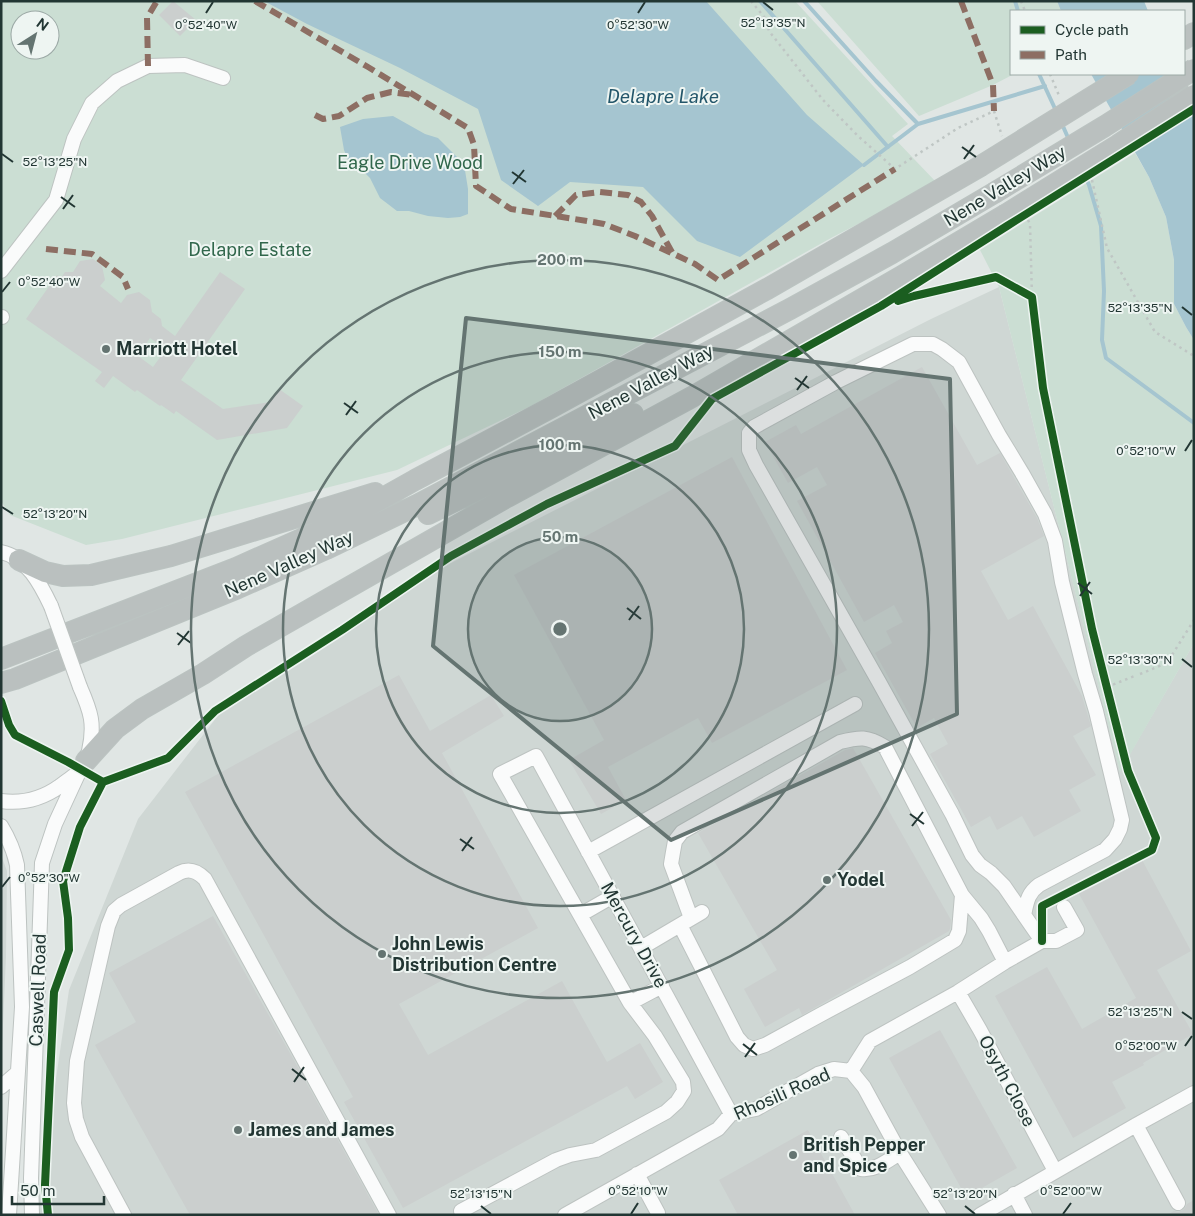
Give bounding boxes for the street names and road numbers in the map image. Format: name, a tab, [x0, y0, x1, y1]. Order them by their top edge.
street label: Nene Valley Way	[940, 141, 1070, 230]
street label: Nene Valley Way	[585, 340, 717, 423]
street label: Nene Valley Way	[221, 526, 357, 601]
street label: Mercury Drive	[597, 878, 672, 991]
street label: Caswell Road	[25, 933, 50, 1047]
street label: Osyth Close	[975, 1031, 1040, 1130]
street label: Rhosili Road	[730, 1063, 833, 1124]

